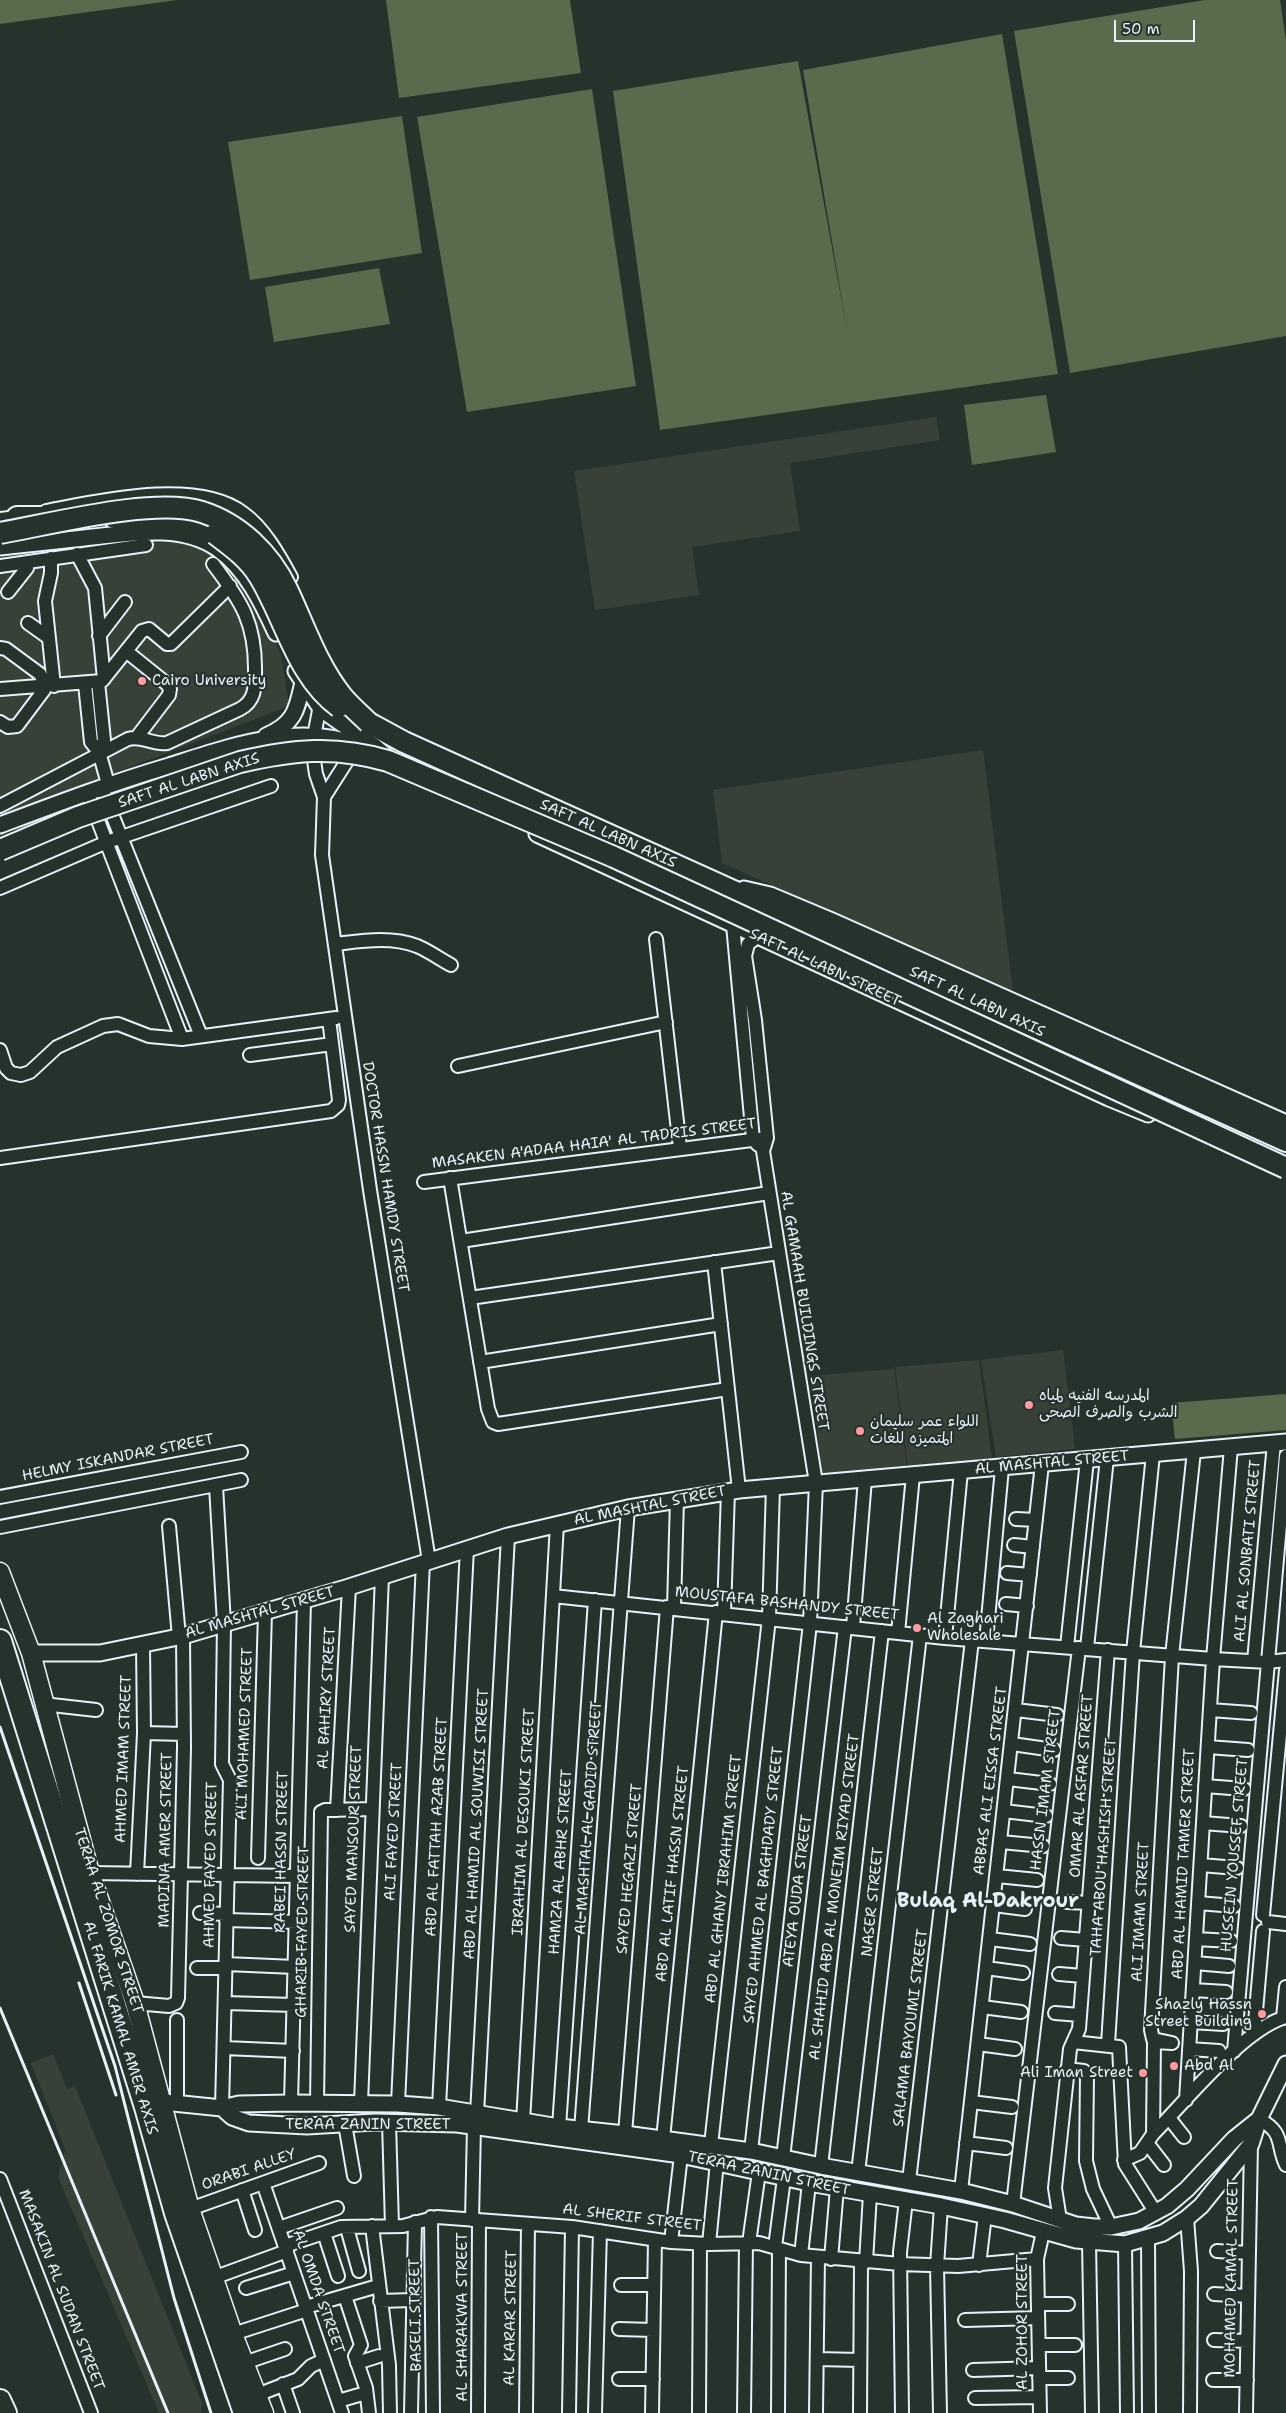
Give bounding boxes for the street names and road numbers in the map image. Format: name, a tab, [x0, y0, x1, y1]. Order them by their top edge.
street label: SAFT AL LABN AXIS	[116, 750, 262, 812]
street label: SAFT AL LABN AXIS	[537, 796, 679, 872]
street label: SAFT AL LABN STREET	[746, 925, 904, 1011]
street label: SAFT AL LABN AXIS	[906, 963, 1048, 1041]
street label: DOCTOR HASSN HAMDY STREET	[358, 1060, 412, 1294]
street label: MASAKEN A'ADAA HAIA' AL TADRIS STREET	[431, 1115, 757, 1173]
street label: AL GAMAAH BUILDINGS STREET	[776, 1190, 832, 1432]
street label: HELMY ISKANDAR STREET	[20, 1431, 216, 1485]
street label: AL MASHTAL STREET	[974, 1447, 1130, 1479]
street label: ALI AL SONBATI STREET	[1231, 1459, 1265, 1643]
street label: AL MASHTAL STREET	[572, 1482, 728, 1530]
street label: AL MASHTAL STREET	[183, 1583, 337, 1643]
street label: MOUSTAFA BASHANDY STREET	[674, 1583, 900, 1625]
street label: AL BAHIRY STREET	[314, 1626, 340, 1770]
street label: ALI MOHAMED STREET	[233, 1647, 257, 1821]
street label: AHMED IMAM STREET	[112, 1674, 136, 1844]
street label: ABBAS ALI EISSA STREET	[970, 1686, 1012, 1876]
street label: ABD AL HAMID AL SOUWISI STREET	[461, 1688, 493, 1960]
street label: OMAR AL ASFAR STREET	[1067, 1694, 1097, 1878]
street label: AL MASHTAL AL GADID STREET	[572, 1700, 606, 1936]
street label: IBRAHIM AL DESOUKI STREET	[509, 1708, 539, 1936]
street label: HASSN IMAM STREET	[1027, 1708, 1065, 1872]
street label: ABD AL FATTAH AZAB STREET	[422, 1717, 452, 1937]
street label: AL SHAHID ABD AL MONEIM RIYAD STREET	[806, 1733, 864, 2061]
street label: TAHA ABOU HASHISH STREET	[1087, 1737, 1121, 1957]
street label: SAYED MANSOUR STREET	[342, 1745, 366, 1933]
street label: SAYED AHMED AL BAGHDADY STREET	[741, 1746, 787, 2024]
street label: ABD AL HAMID TAMER STREET	[1169, 1748, 1199, 1980]
street label: MADINA AMER STREET	[155, 1752, 177, 1928]
street label: ABD AL GHANY IBRAHIM STREET	[702, 1754, 746, 2004]
street label: HUSSEIN YOUSSEF STREET	[1218, 1757, 1252, 1953]
street label: ALI FAYED STREET	[381, 1762, 407, 1902]
street label: ABD AL LATIF HASSN STREET	[653, 1765, 693, 1983]
street label: HAMZA AL ABHR STREET	[546, 1769, 576, 1955]
street label: RABEI HASSN STREET	[272, 1771, 292, 1933]
street label: AHMED FAYED STREET	[201, 1782, 221, 1948]
street label: SAYED HEGAZI STREET	[614, 1783, 646, 1955]
street label: ATEYA OUDA STREET	[780, 1814, 816, 1968]
street label: TERAA AL ZOMOR STREET	[69, 1826, 147, 2016]
street label: ALI IMAM STREET	[1128, 1841, 1154, 1983]
street label: GHARIB FAYED STREET	[293, 1846, 313, 2018]
street label: NASER STREET	[858, 1846, 888, 1958]
street label: AL FARIK KAMAL AMER AXIS	[79, 1919, 161, 2137]
street label: SALAMA BAYOUMI STREET	[890, 1928, 932, 2128]
street label: TERAA ZANIN STREET	[285, 2116, 451, 2134]
street label: ORABI ALLEY	[199, 2145, 299, 2195]
street label: TERAA ZANIN STREET	[686, 2148, 852, 2200]
street label: MOHAMED KAMAL STREET	[1221, 2178, 1243, 2378]
street label: MASAKIN AL SUDAN STREET	[14, 2187, 108, 2393]
street label: AL SHERIF STREET	[561, 2201, 703, 2235]
street label: AL OMDA STREET	[288, 2228, 348, 2356]
street label: AL SHARAKWA STREET	[454, 2232, 472, 2402]
street label: AL KARAR STREET	[501, 2250, 521, 2386]
street label: AL ZOHOR STREET	[1014, 2254, 1032, 2390]
street label: BASELI STREET	[406, 2258, 426, 2372]

